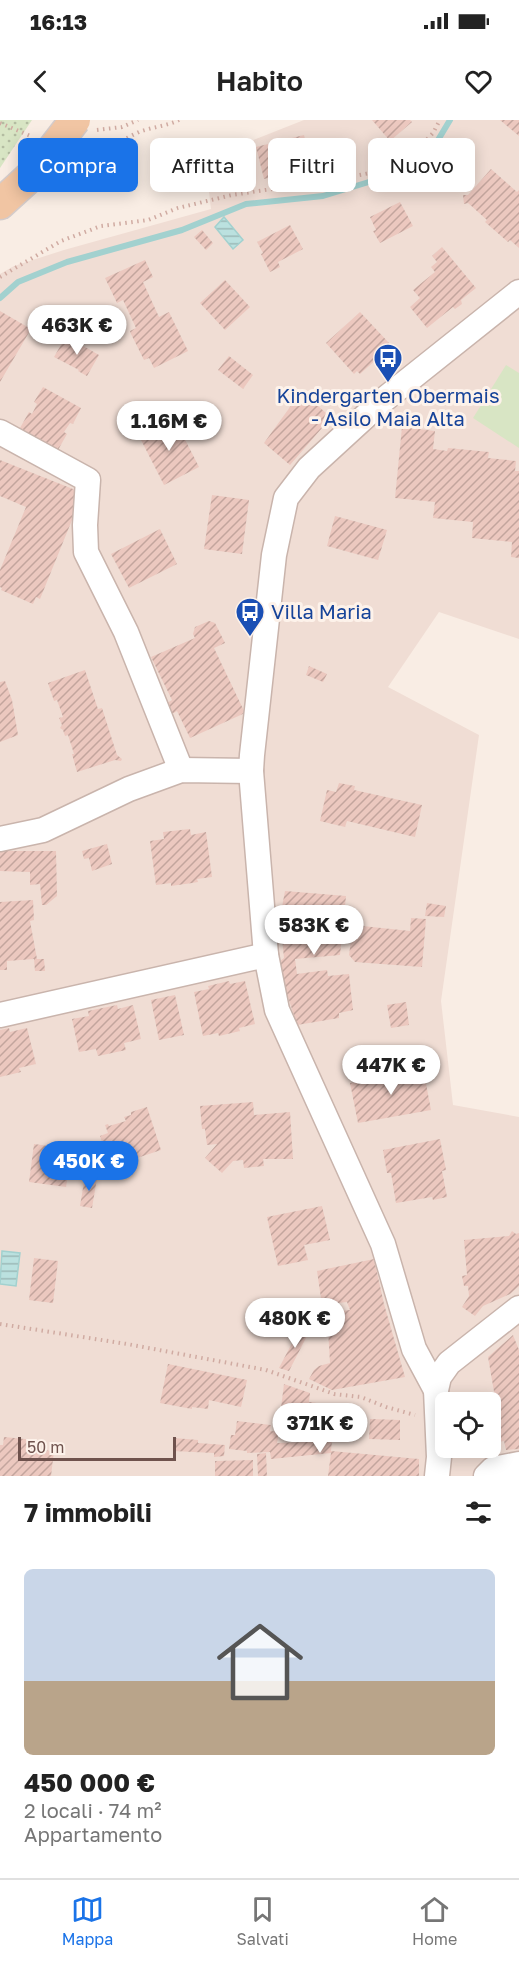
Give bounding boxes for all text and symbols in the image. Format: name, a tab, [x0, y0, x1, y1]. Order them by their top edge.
text: 16:13	[30, 8, 87, 35]
icon: back	[24, 65, 57, 98]
text: Habito	[216, 65, 303, 97]
icon: heart	[462, 65, 495, 98]
chip: Compra	[18, 138, 138, 192]
chip: Affitta	[150, 138, 256, 192]
chip: Filtri	[268, 138, 356, 192]
chip: Nuovo	[368, 138, 475, 192]
pin: 463K €	[28, 305, 126, 356]
text: 463K €	[42, 312, 113, 336]
bus stop icon: Kindergarten Obermais - Asilo Maia Alta	[372, 342, 404, 384]
place label: Kindergarten Obermais - Asilo Maia Alta	[276, 383, 500, 430]
pin: 1.16M €	[114, 401, 224, 452]
text: 1.16M €	[131, 408, 207, 432]
bus stop icon: Villa Maria	[234, 596, 266, 638]
place label: Villa Maria	[271, 599, 372, 623]
pin: 583K €	[265, 905, 363, 956]
text: 583K €	[279, 912, 349, 936]
pin: 447K €	[342, 1045, 440, 1096]
text: 447K €	[356, 1052, 426, 1076]
pin: 450K €	[40, 1141, 138, 1192]
text: 450K €	[53, 1148, 125, 1172]
pin: 480K €	[246, 1298, 344, 1349]
text: 480K €	[259, 1305, 331, 1329]
map controls	[435, 1392, 501, 1458]
button: locate	[435, 1392, 501, 1458]
pin: 371K €	[271, 1403, 369, 1454]
text: 371K €	[287, 1410, 354, 1434]
scale bar	[18, 1434, 176, 1462]
text: 50 m	[27, 1437, 64, 1457]
icon: filters	[462, 1496, 495, 1529]
text: 7 immobili	[24, 1497, 152, 1528]
icon: home	[206, 1608, 314, 1716]
text: 450 000 €	[24, 1767, 155, 1798]
text: 2 locali · 74 m²	[24, 1798, 161, 1822]
text: Appartamento	[24, 1822, 162, 1846]
tab: Mappa	[62, 1893, 113, 1949]
tab: Salvati	[237, 1893, 289, 1949]
tab: Home	[412, 1893, 457, 1949]

